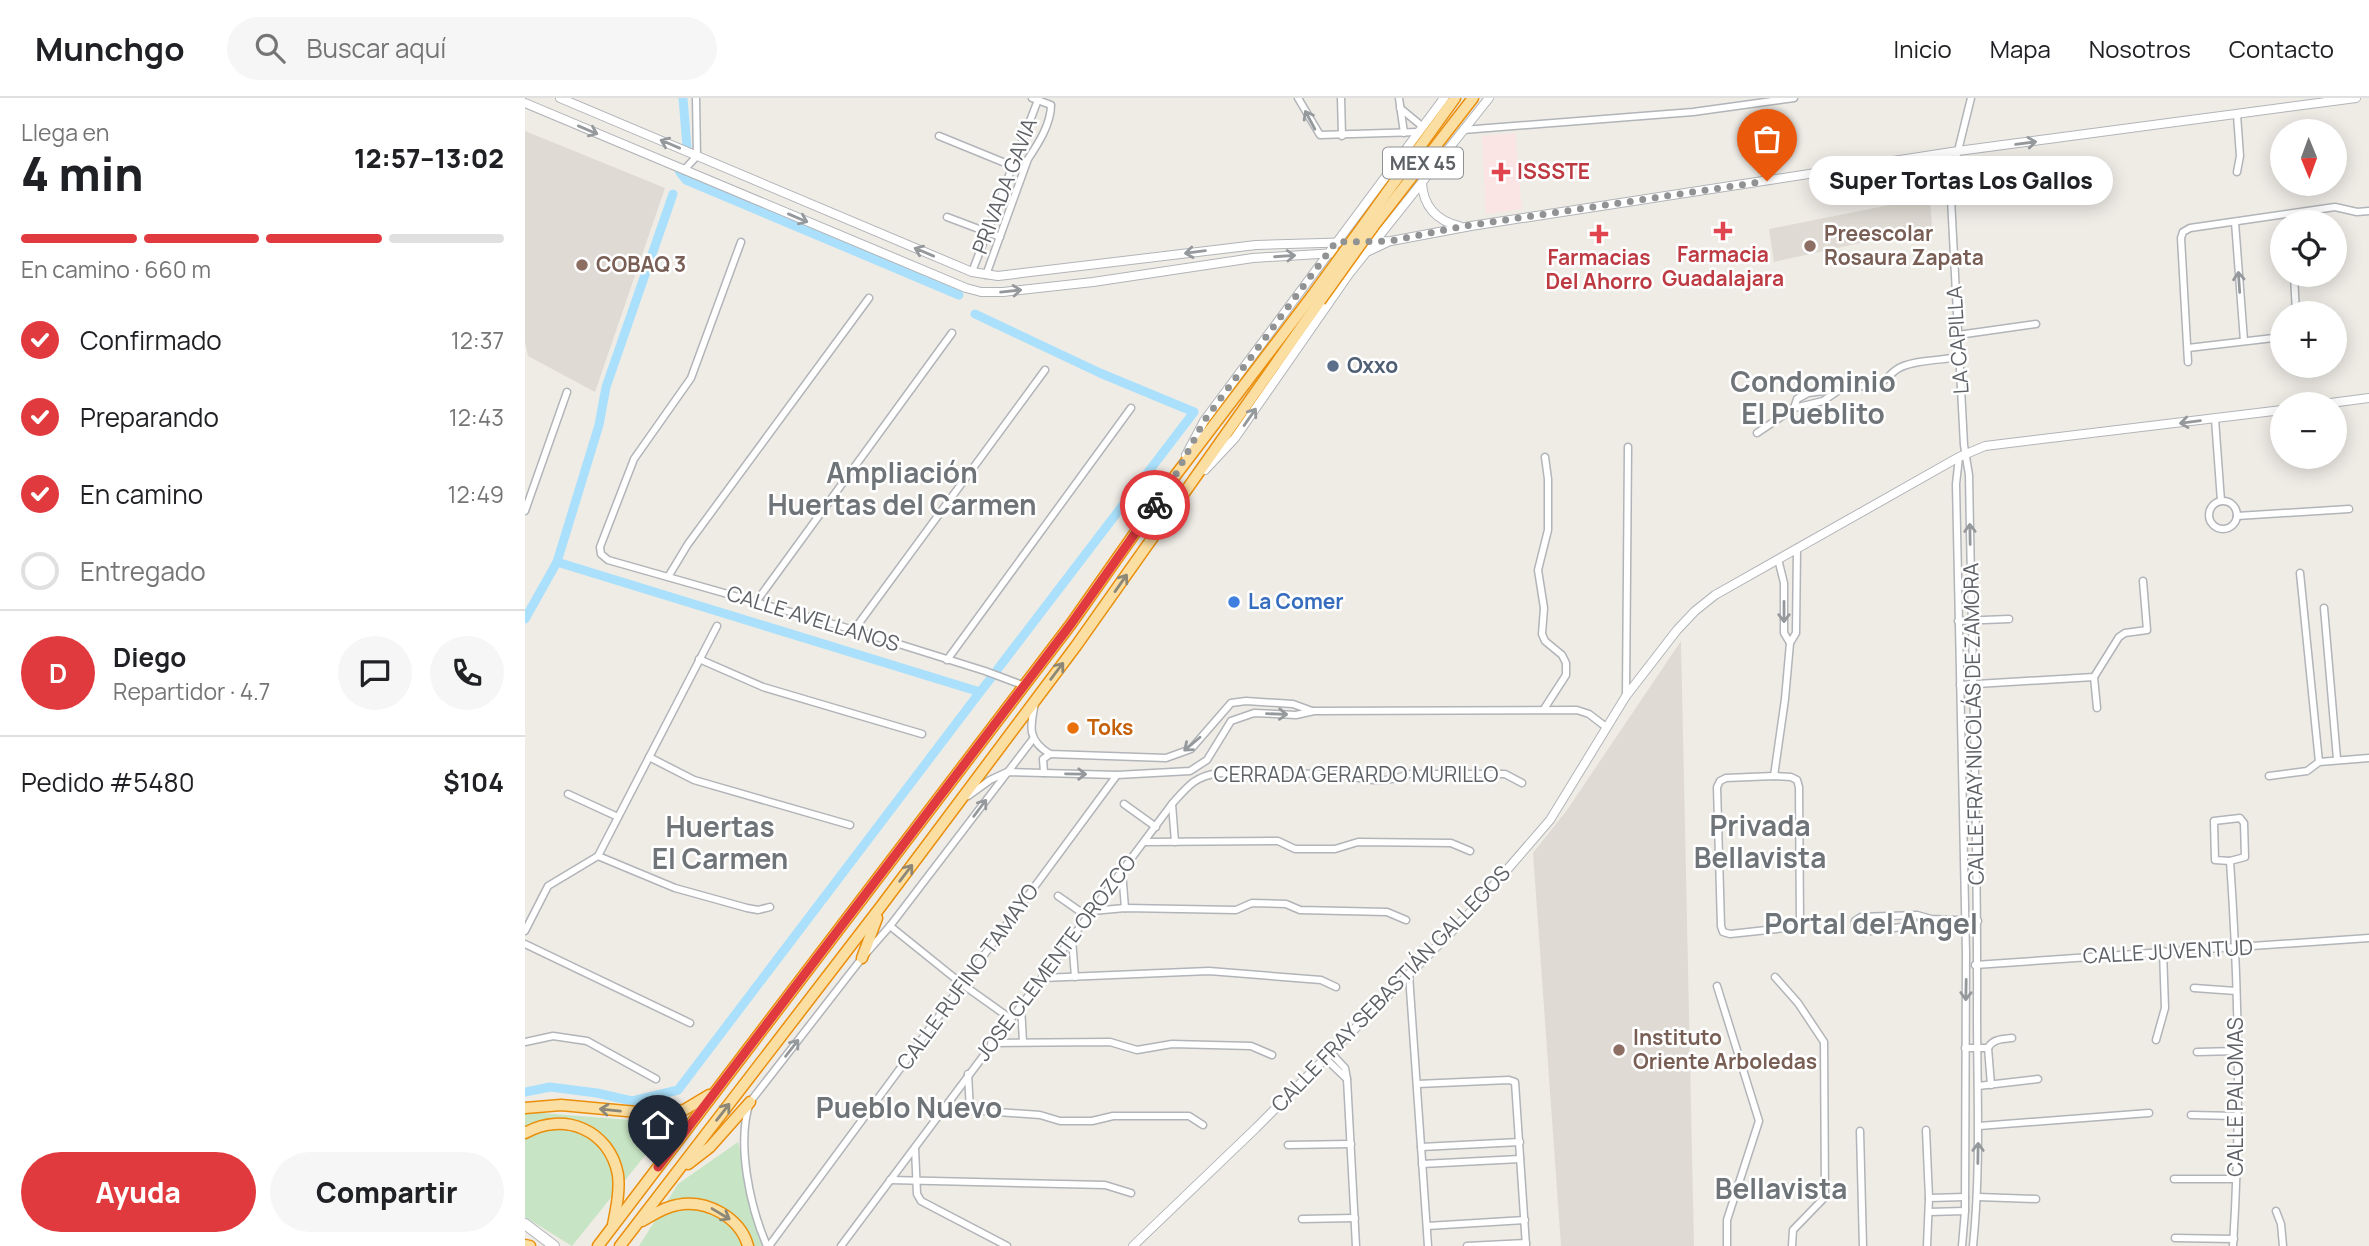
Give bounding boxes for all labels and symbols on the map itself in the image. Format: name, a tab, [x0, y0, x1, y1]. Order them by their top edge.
pin	[1737, 109, 1797, 181]
one-way arrow	[1303, 110, 1316, 131]
street label: PRIVADA GAVIA	[965, 114, 1043, 258]
north arrow	[2270, 119, 2347, 196]
one-way arrow	[577, 124, 598, 137]
one-way arrow	[2014, 136, 2037, 149]
one-way arrow	[660, 137, 681, 150]
road number: MEX 45	[1383, 148, 1463, 178]
callout: Super Tortas Los Gallos	[1809, 156, 2113, 206]
place label: ISSSTE	[1517, 157, 1590, 185]
marker: ISSSTE	[1491, 162, 1511, 182]
one-way arrow	[787, 212, 808, 225]
place label: Preescolar Rosaura Zapata	[1824, 219, 1984, 271]
marker: Farmacia Guadalajara	[1715, 223, 1731, 239]
marker: Farmacias Del Ahorro	[1591, 226, 1607, 242]
marker: Preescolar Rosaura Zapata	[1802, 238, 1818, 254]
place label: Farmacia Guadalajara	[1662, 240, 1784, 292]
place label: Farmacias Del Ahorro	[1545, 243, 1653, 295]
one-way arrow	[914, 245, 936, 258]
one-way arrow	[1184, 245, 1207, 258]
one-way arrow	[1273, 249, 1296, 262]
place label: COBAQ 3	[596, 250, 686, 278]
marker: COBAQ 3	[574, 257, 590, 273]
one-way arrow	[2232, 271, 2245, 293]
one-way arrow	[999, 284, 1021, 297]
street label: LA CAPILLA	[1939, 285, 1975, 395]
place label: Oxxo	[1347, 351, 1398, 379]
marker: Oxxo	[1325, 358, 1341, 374]
district label: Condominio El Pueblito	[1730, 362, 1896, 432]
one-way arrow	[1243, 408, 1257, 427]
one-way arrow	[2179, 415, 2202, 428]
district label: Ampliación Huertas del Carmen	[767, 453, 1037, 523]
courier	[1120, 470, 1190, 540]
one-way arrow	[1963, 523, 1977, 546]
street label: CALLE FRAY NICOLÁS DE ZAMORA	[1956, 563, 1990, 886]
one-way arrow	[1113, 574, 1128, 593]
street label: CALLE AVELLANOS	[723, 578, 903, 658]
place label: La Comer	[1248, 587, 1344, 615]
marker: La Comer	[1226, 594, 1242, 610]
one-way arrow	[1777, 600, 1791, 623]
one-way arrow	[1050, 662, 1064, 681]
one-way arrow	[1265, 707, 1288, 721]
place label: Toks	[1087, 713, 1134, 741]
marker: Toks	[1065, 720, 1081, 736]
one-way arrow	[1184, 737, 1202, 752]
street label: CERRADA GERARDO MURILLO	[1214, 760, 1498, 788]
one-way arrow	[1064, 767, 1087, 781]
one-way arrow	[972, 799, 987, 818]
district label: Privada Bellavista	[1694, 806, 1826, 876]
district label: Huertas El Carmen	[652, 807, 788, 877]
street label: JOSE CLEMENTE OROZCO	[968, 849, 1142, 1066]
street label: CALLE FRAY SEBASTIÁN GALLEGOS	[1265, 859, 1516, 1118]
one-way arrow	[899, 864, 914, 883]
street label: CALLE RUFINO TAMAYO	[890, 878, 1044, 1075]
district label: Portal del Angel	[1764, 904, 1978, 942]
street label: CALLE JUVENTUD	[2082, 933, 2254, 969]
one-way arrow	[1959, 978, 1973, 1001]
street label: CALLE PALOMAS	[2221, 1017, 2249, 1177]
place label: Instituto Oriente Arboledas	[1633, 1023, 1817, 1075]
one-way arrow	[785, 1040, 800, 1058]
marker: Instituto Oriente Arboledas	[1611, 1042, 1627, 1058]
district label: Pueblo Nuevo	[816, 1088, 1002, 1126]
pin	[628, 1095, 688, 1167]
one-way arrow	[716, 1103, 731, 1122]
one-way arrow	[599, 1104, 621, 1117]
one-way arrow	[1972, 1142, 1985, 1165]
district label: Bellavista	[1715, 1169, 1847, 1207]
one-way arrow	[711, 1208, 731, 1222]

